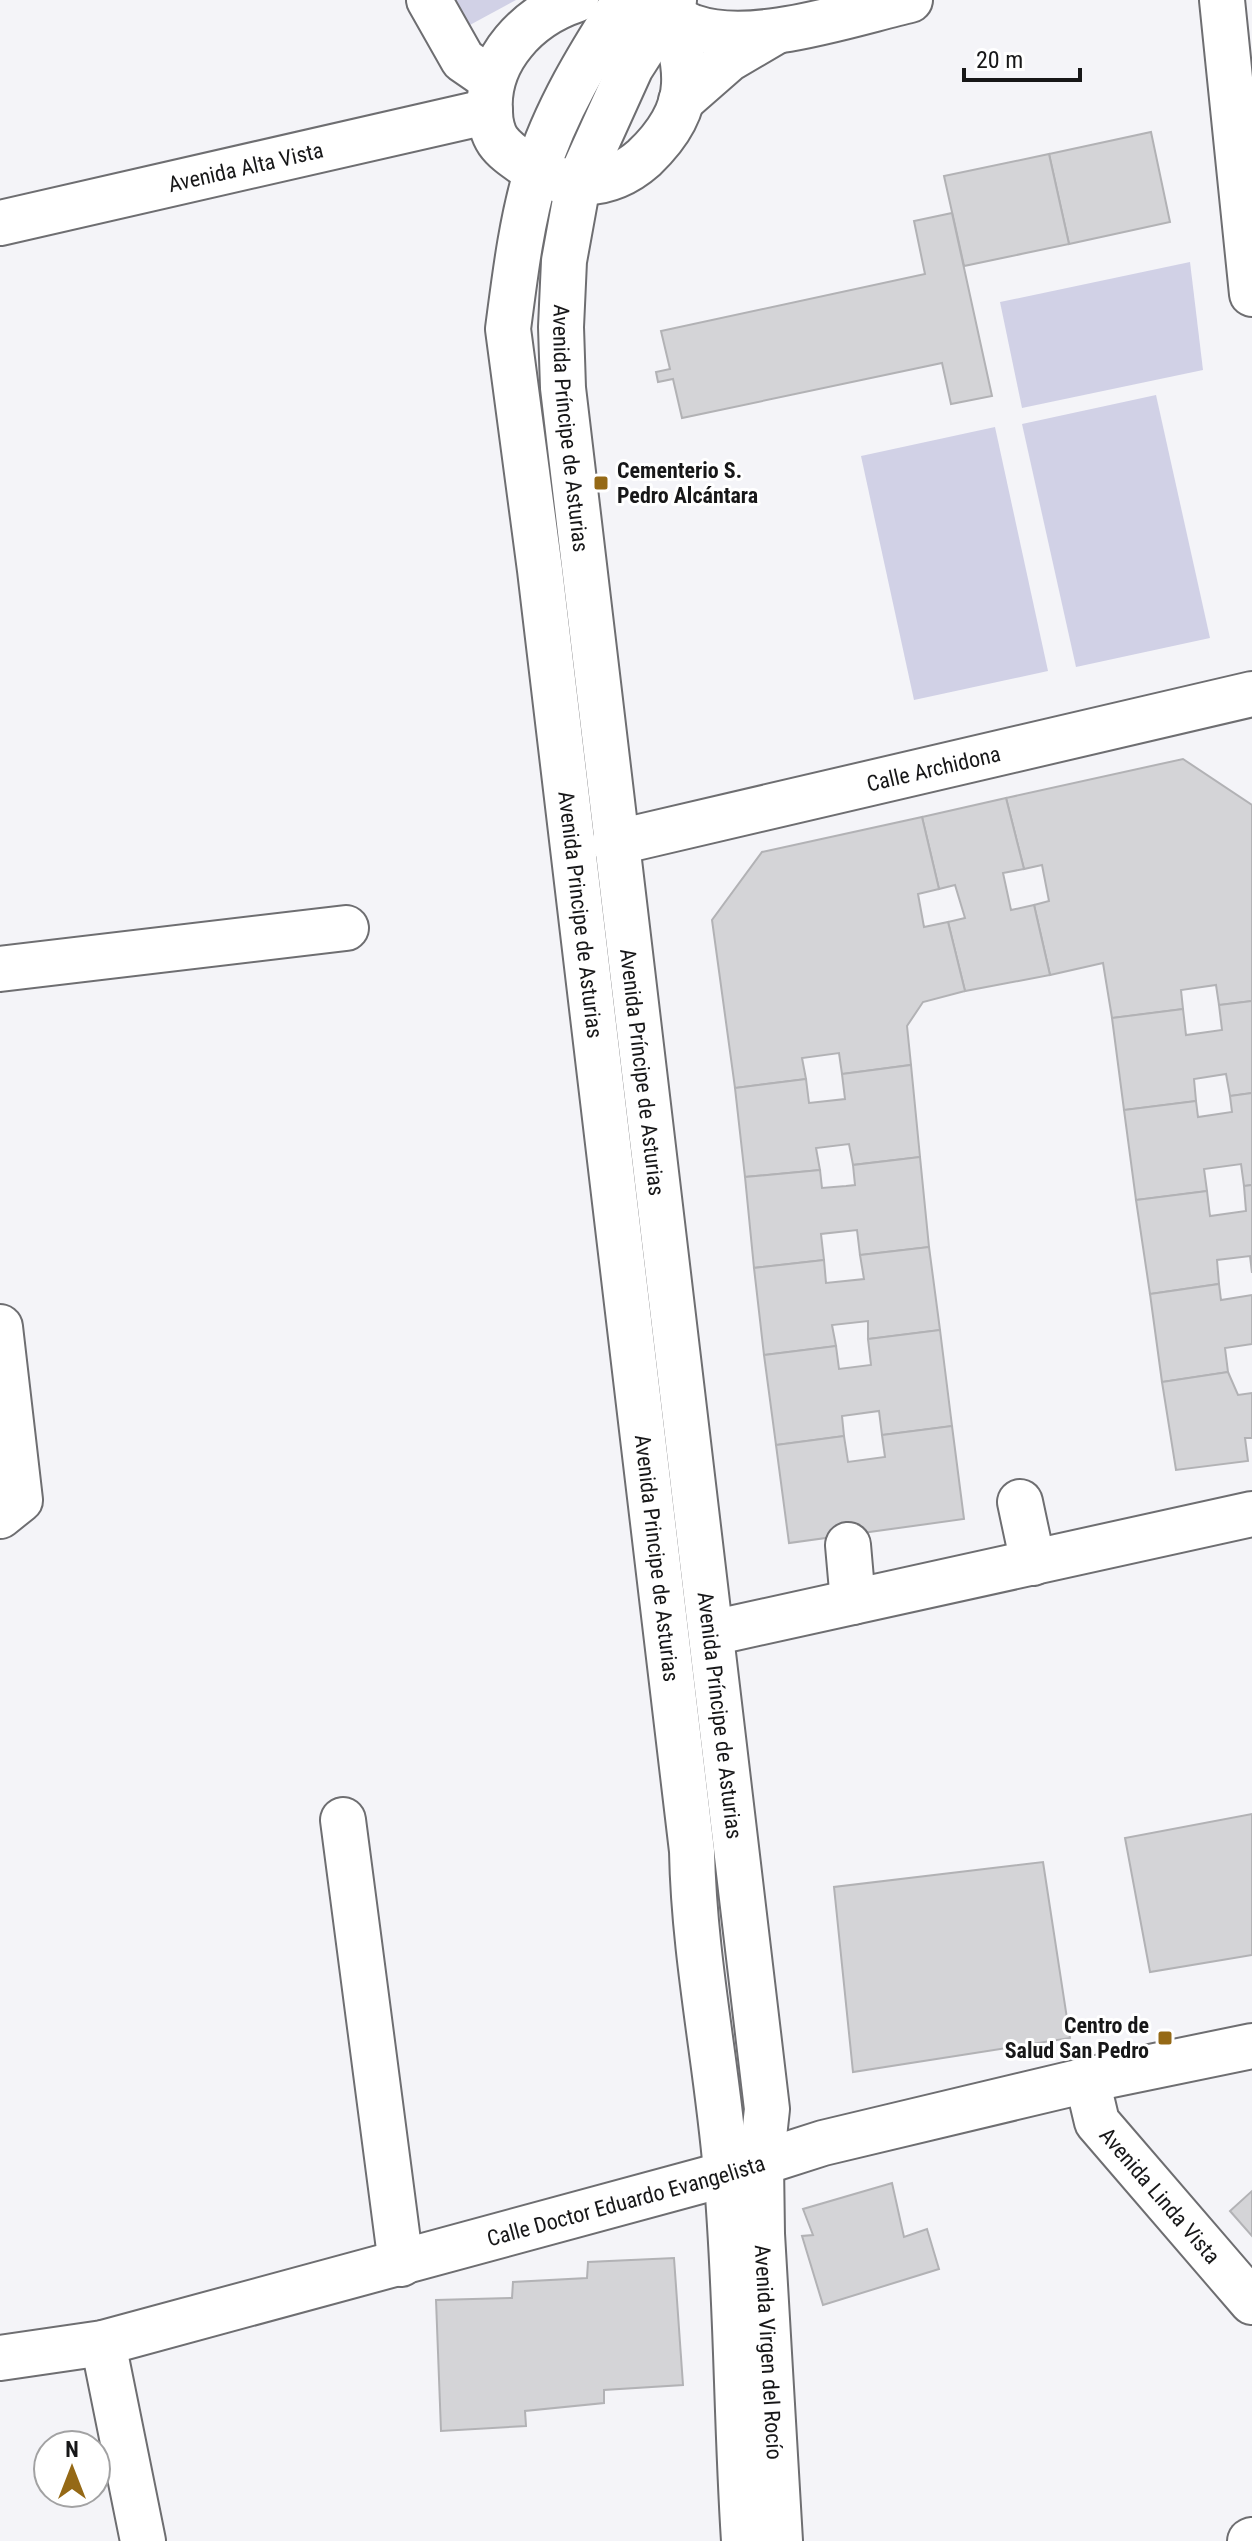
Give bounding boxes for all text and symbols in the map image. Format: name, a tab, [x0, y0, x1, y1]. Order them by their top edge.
scale bar	[964, 32, 1080, 82]
text: 20 m	[976, 46, 1023, 74]
street label: Avenida Alta Vista	[166, 137, 326, 197]
street label: Avenida Príncipe de Asturias	[548, 304, 594, 553]
place label: Cementerio S. Pedro Alcántara	[617, 458, 758, 508]
marker: Cementerio S. Pedro Alcántara	[592, 474, 610, 492]
street label: Calle Archidona	[864, 741, 1003, 796]
street label: Avenida Principe de Asturias	[554, 790, 608, 1040]
street label: Avenida Príncipe de Asturias	[615, 947, 670, 1197]
street label: Avenida Principe de Asturias	[630, 1433, 684, 1683]
street label: Avenida Príncipe de Asturias	[693, 1590, 747, 1840]
place label: Centro de Salud San Pedro	[1005, 2013, 1149, 2063]
marker: Centro de Salud San Pedro	[1156, 2029, 1174, 2047]
street label: Avenida Linda Vista	[1095, 2122, 1226, 2268]
street label: Calle Doctor Eduardo Evangelista	[484, 2150, 768, 2251]
street label: Avenida Virgen del Rocío	[750, 2244, 788, 2460]
north arrow	[32, 2429, 112, 2509]
text: N	[65, 2437, 79, 2462]

